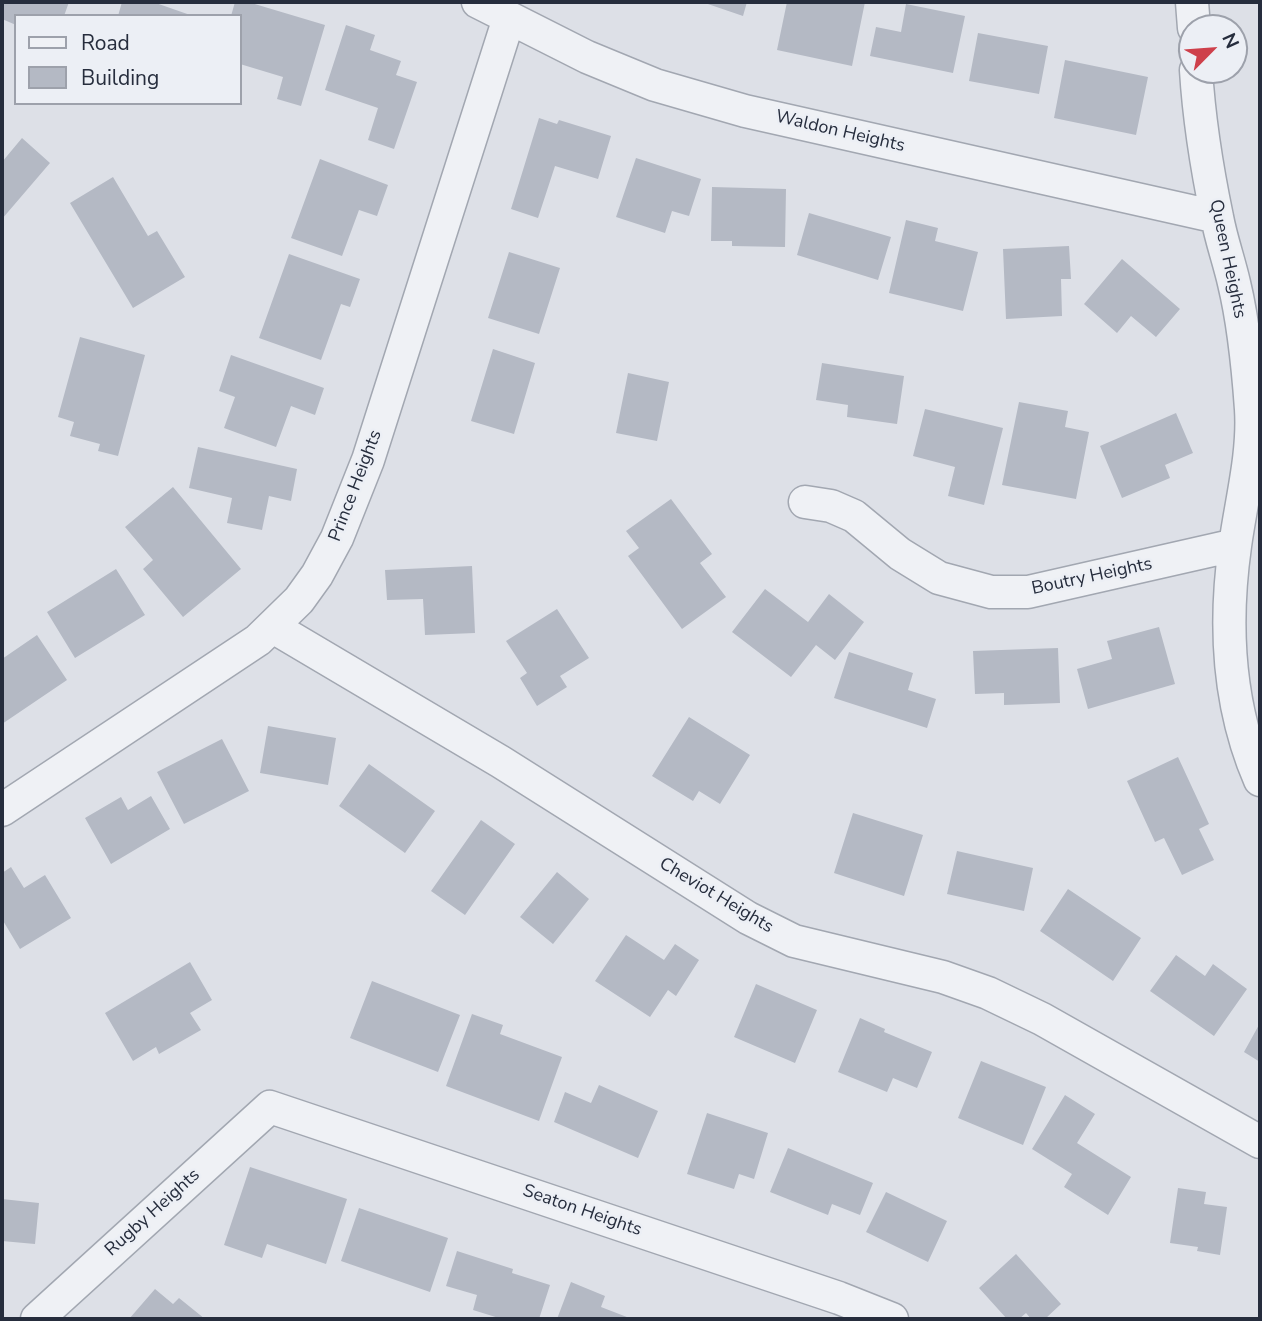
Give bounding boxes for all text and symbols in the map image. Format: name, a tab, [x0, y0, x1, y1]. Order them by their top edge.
legend	[14, 14, 242, 105]
north arrow	[1178, 14, 1248, 84]
text: Road	[81, 29, 130, 57]
text: N	[1215, 29, 1245, 53]
text: Building	[81, 64, 159, 92]
street label: Waldon Heights	[773, 107, 907, 157]
street label: Queen Heights	[1204, 198, 1250, 320]
street label: Prince Heights	[325, 427, 387, 545]
street label: Boutry Heights	[1030, 554, 1154, 600]
street label: Cheviot Heights	[655, 853, 777, 939]
street label: Rugby Heights	[101, 1165, 205, 1261]
street label: Seaton Heights	[520, 1181, 644, 1241]

